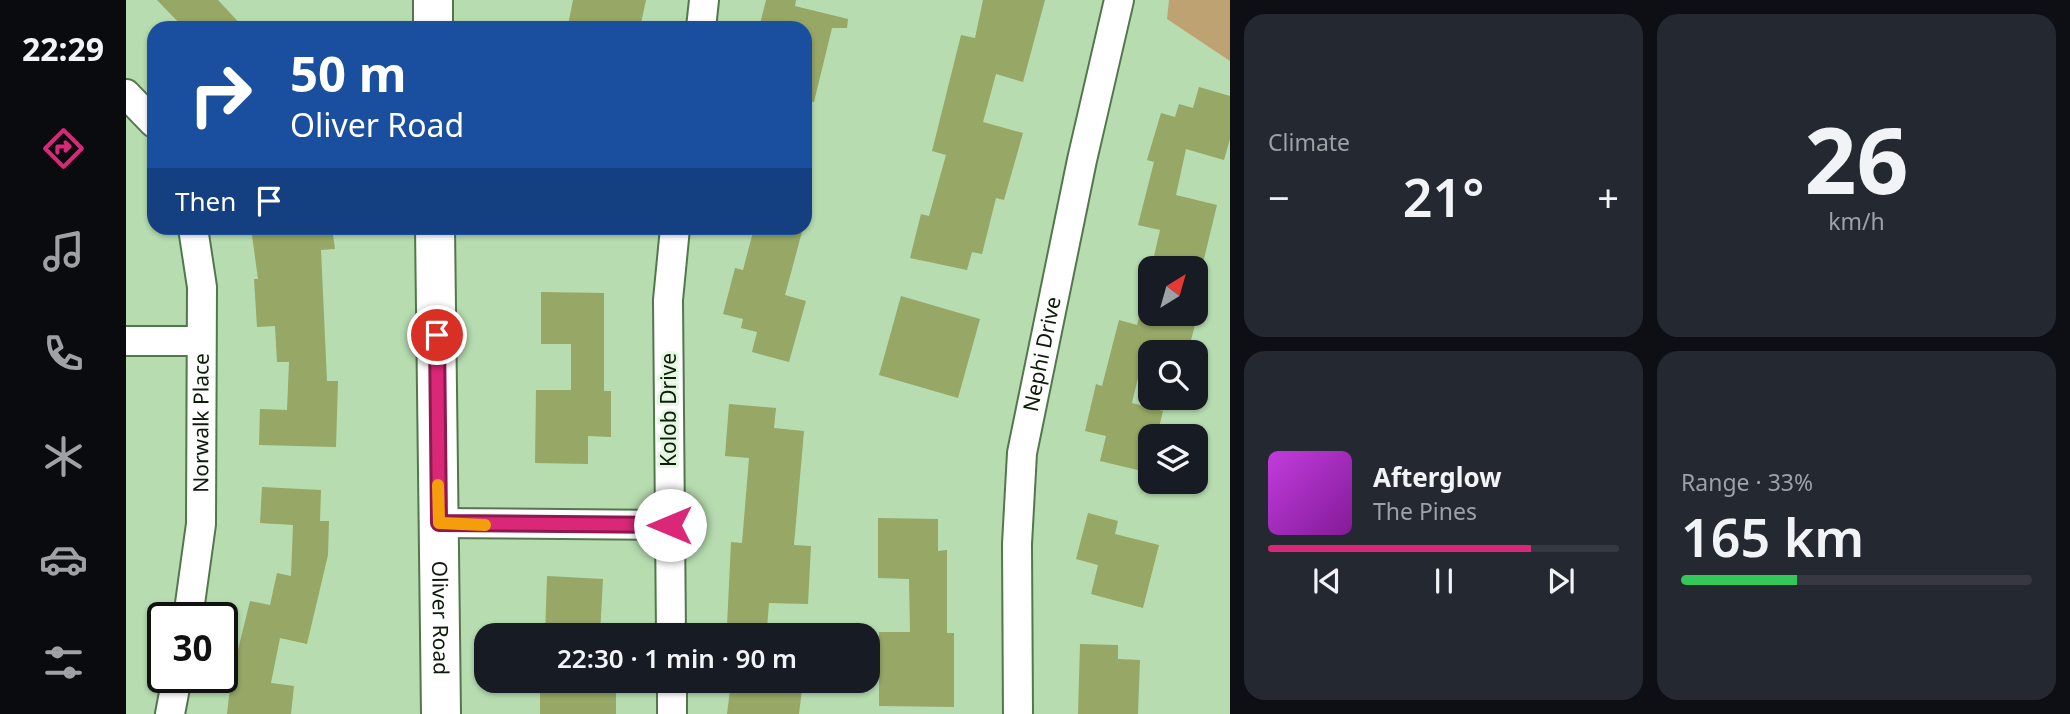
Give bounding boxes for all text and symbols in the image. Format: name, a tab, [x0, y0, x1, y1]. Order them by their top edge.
text: 22:29	[22, 27, 104, 70]
text: 50 m	[290, 40, 407, 106]
icon: right	[175, 49, 266, 140]
text: 26	[1804, 97, 1909, 221]
text: Oliver Road	[290, 103, 464, 146]
icon: directions	[39, 124, 88, 173]
text: Climate	[1268, 126, 1350, 158]
text: 21°	[1403, 161, 1484, 232]
text: −	[1268, 171, 1290, 223]
text: +	[1597, 171, 1619, 223]
icon: arrive	[250, 182, 288, 220]
text: Then	[175, 183, 236, 219]
text: km/h	[1828, 205, 1885, 237]
icon: music	[39, 227, 88, 276]
north arrow	[1138, 256, 1208, 326]
map controls	[1138, 256, 1208, 494]
street label: Nephi Drive	[1016, 294, 1067, 414]
pin	[407, 305, 467, 365]
icon: arrive	[418, 316, 456, 354]
icon: phone	[39, 329, 88, 378]
button: search	[1138, 340, 1208, 410]
street label: Norwalk Place	[186, 353, 215, 493]
street label: Kolob Drive	[654, 353, 682, 467]
button: layers	[1138, 424, 1208, 494]
icon: climate	[39, 432, 88, 481]
text: Afterglow	[1373, 459, 1501, 495]
text: Range · 33%	[1681, 466, 1813, 498]
position arrow	[633, 488, 707, 562]
text: The Pines	[1373, 495, 1477, 527]
text: 165 km	[1681, 501, 1864, 572]
icon: car	[39, 535, 88, 584]
street label: Oliver Road	[426, 561, 456, 675]
icon: previous	[1308, 562, 1346, 600]
icon: pause	[1425, 562, 1463, 600]
icon: next	[1542, 562, 1580, 600]
speed limit sign: 30	[147, 602, 238, 693]
icon: filters	[39, 638, 88, 687]
text: 22:30 · 1 min · 90 m	[557, 640, 797, 676]

